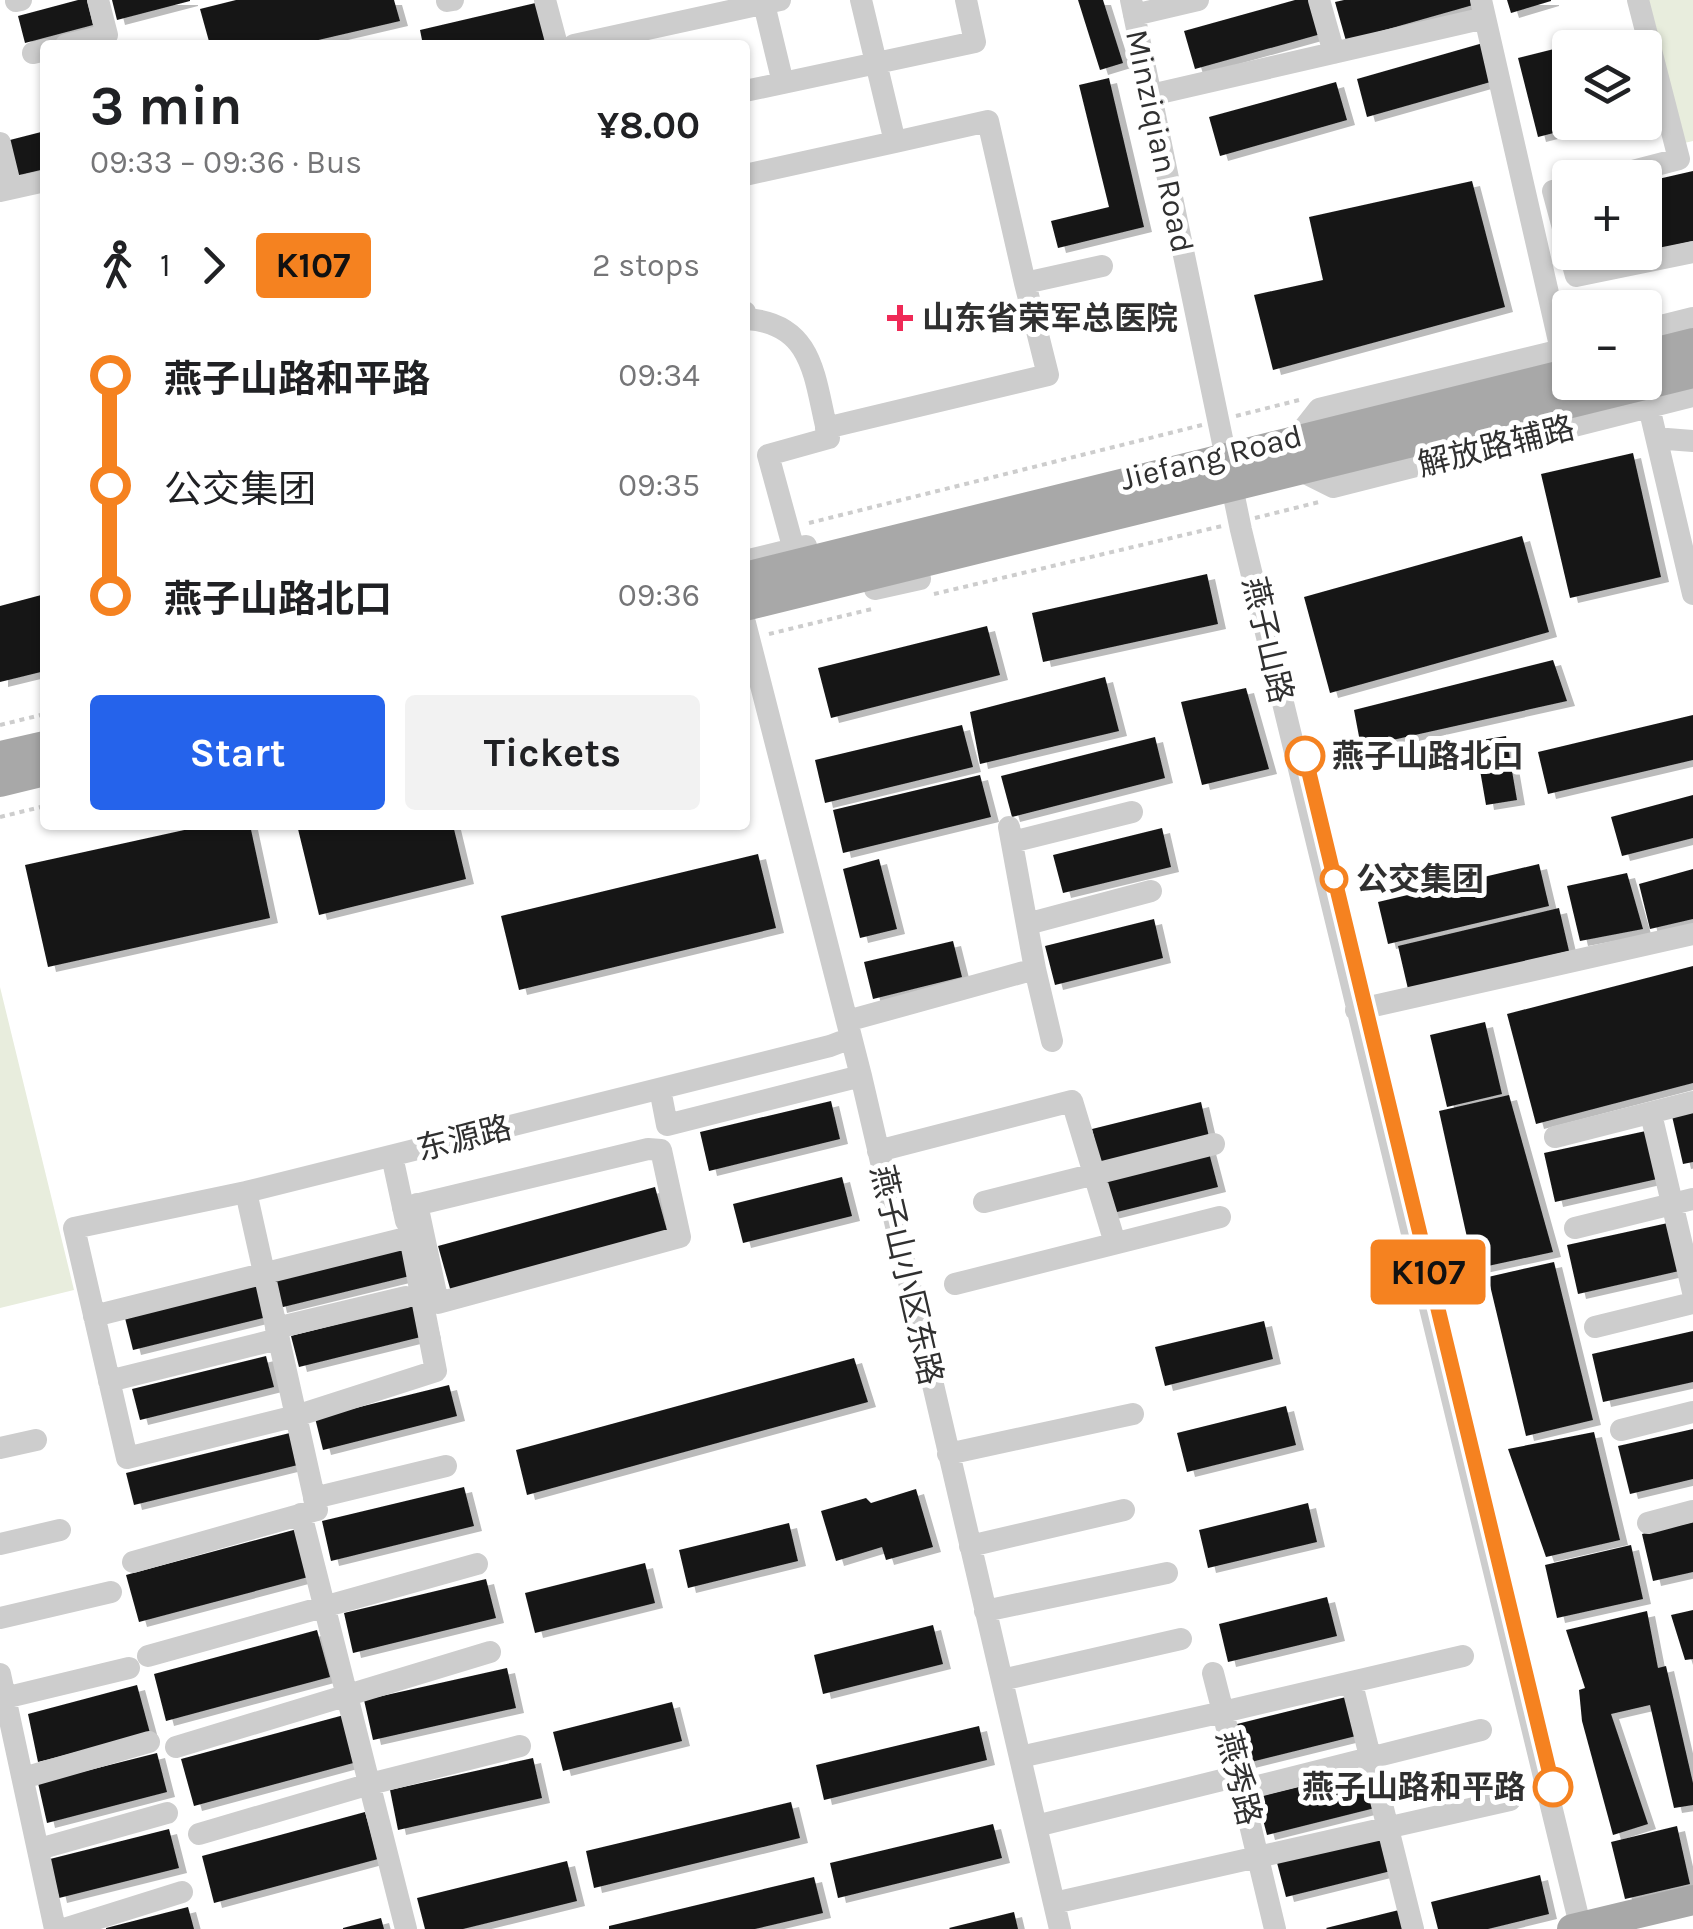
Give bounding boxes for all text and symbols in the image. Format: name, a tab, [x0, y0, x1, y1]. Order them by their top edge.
street label: Minziqian Road	[1118, 26, 1201, 256]
map controls	[1552, 30, 1662, 400]
button: layers	[1552, 30, 1662, 140]
text: 3 min	[90, 74, 243, 138]
text: ¥8.00	[597, 103, 700, 148]
text: 09:33 – 09:36 · Bus	[90, 144, 362, 181]
button: +	[1552, 160, 1662, 270]
icon: walk	[90, 238, 145, 293]
icon: forward	[186, 238, 241, 293]
text: K107	[276, 245, 351, 286]
text: 1	[160, 247, 171, 284]
text: 2 stops	[592, 247, 700, 284]
button: −	[1552, 290, 1662, 400]
place label: 山东省荣军总医院	[922, 300, 1178, 337]
marker: 山东省荣军总医院	[887, 305, 913, 331]
text: 燕子山路和平路	[164, 357, 430, 402]
text: 09:34	[618, 357, 700, 394]
street label: 解放路辅路	[1414, 409, 1578, 484]
street label: Jiefang Road	[1116, 417, 1306, 498]
text: 公交集团	[164, 467, 316, 512]
text: 09:35	[618, 467, 700, 504]
street label: 燕子山路	[1235, 574, 1300, 707]
text: 燕子山路北口	[164, 577, 392, 622]
text: 09:36	[618, 577, 700, 614]
button: Start	[90, 695, 385, 810]
button: Tickets	[405, 695, 700, 810]
marker: 燕子山路北口	[1286, 737, 1324, 775]
place label: 燕子山路北口	[1332, 738, 1524, 775]
place label: 公交集团	[1356, 861, 1484, 898]
marker: 公交集团	[1321, 866, 1347, 892]
street label: 东源路	[413, 1109, 515, 1168]
street label: 燕子山小区东路	[863, 1162, 950, 1388]
line badge: K107	[1358, 1240, 1498, 1304]
text: K107	[1391, 1252, 1465, 1293]
street label: 燕秀路	[1209, 1727, 1268, 1829]
marker: 燕子山路和平路	[1534, 1768, 1572, 1806]
place label: 燕子山路和平路	[1302, 1769, 1526, 1806]

